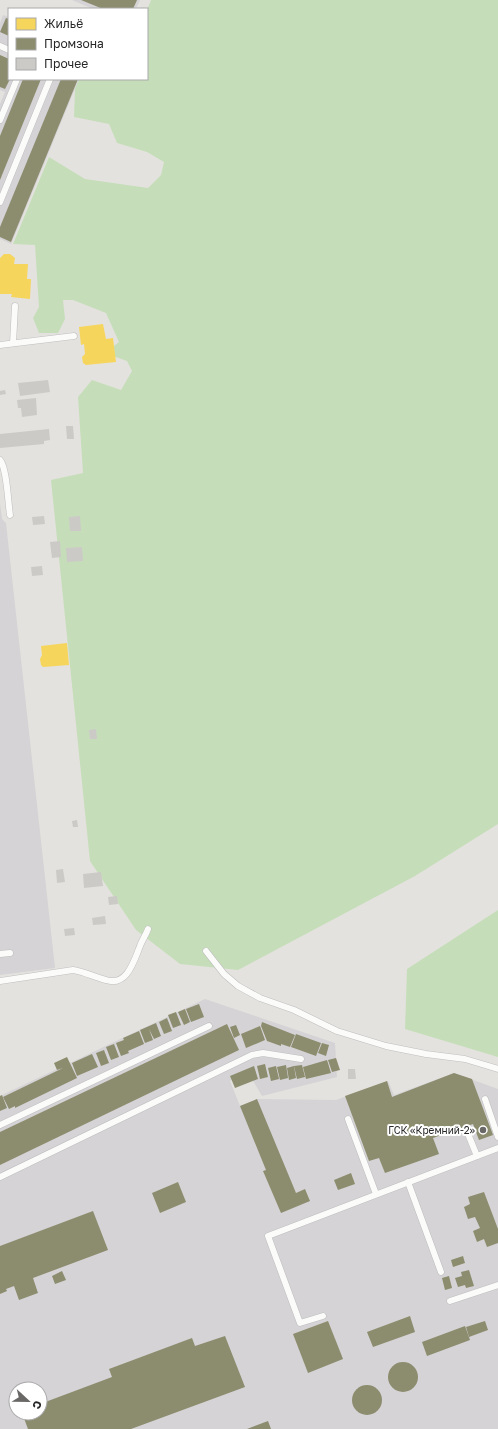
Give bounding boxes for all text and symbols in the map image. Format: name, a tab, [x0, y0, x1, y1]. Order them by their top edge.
legend	[8, 8, 148, 80]
text: Жильё	[44, 16, 83, 31]
text: Промзона	[44, 36, 104, 51]
text: Прочее	[44, 56, 88, 71]
place label: ГСК «Кремний-2»	[388, 1124, 475, 1136]
marker: ГСК «Кремний-2»	[478, 1125, 488, 1135]
north arrow	[8, 1381, 48, 1421]
text: С	[30, 1399, 45, 1411]

